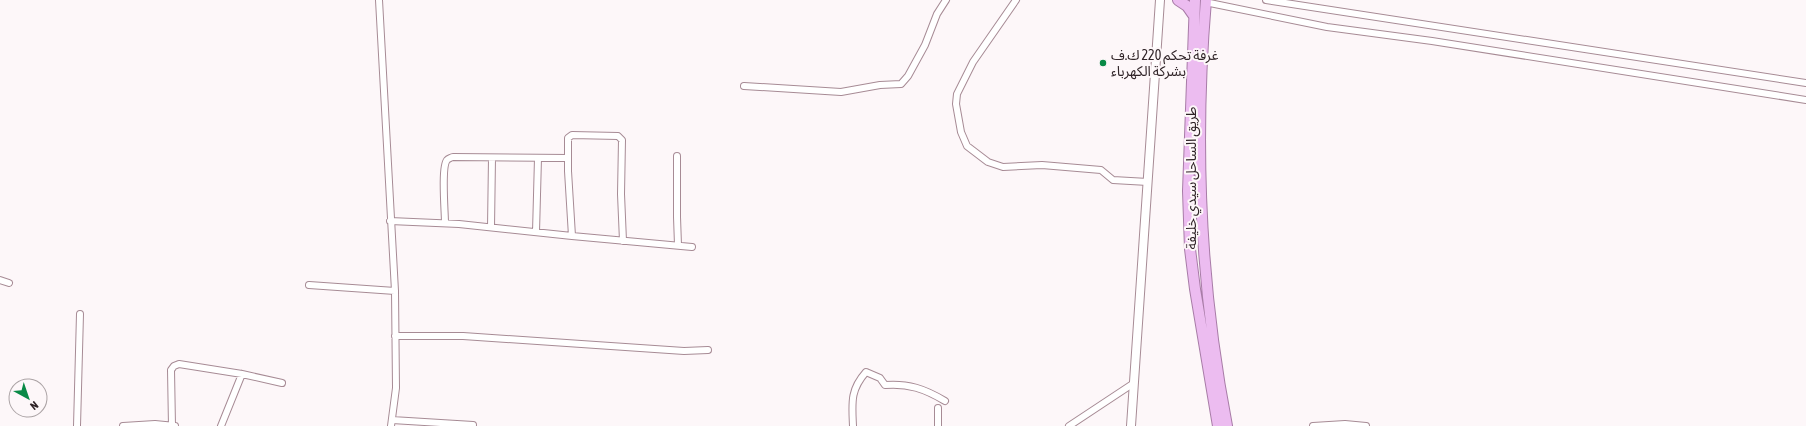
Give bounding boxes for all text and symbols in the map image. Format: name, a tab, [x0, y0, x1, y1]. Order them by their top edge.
place label: غرفة تحكم 220 ك.ف بشركة الكهرباء	[1111, 47, 1218, 80]
marker: غرفة تحكم 220 ك.ف بشركة الكهرباء	[1098, 58, 1108, 68]
street label: طريق الساحل سيدي خليفة	[1183, 107, 1202, 249]
north arrow	[8, 378, 48, 418]
text: N	[28, 399, 41, 412]

